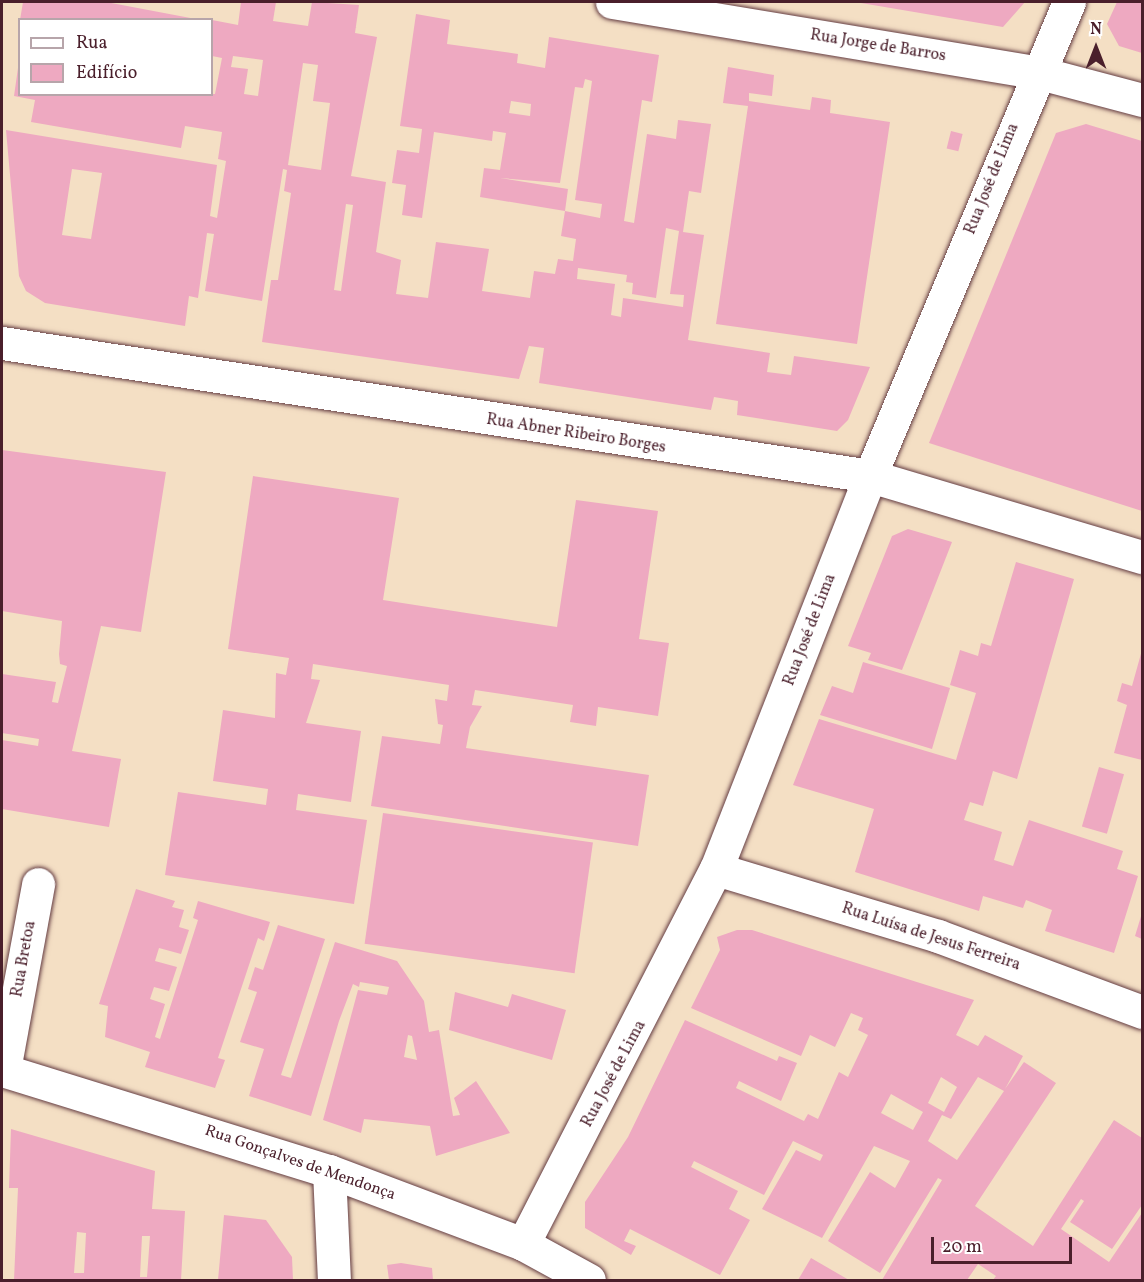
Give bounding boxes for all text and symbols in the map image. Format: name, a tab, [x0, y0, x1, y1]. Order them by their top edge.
legend	[18, 18, 213, 96]
north arrow	[1066, 18, 1126, 78]
text: N	[1090, 19, 1102, 41]
street label: Rua Jorge de Barros	[809, 26, 947, 66]
text: Rua	[76, 31, 107, 56]
text: Edifício	[76, 61, 137, 86]
street label: Rua José de Lima	[961, 121, 1023, 237]
street label: Rua Abner Ribeiro Borges	[485, 410, 667, 458]
street label: Rua José de Lima	[780, 571, 840, 689]
street label: Rua Luísa de Jesus Ferreira	[839, 899, 1023, 975]
street label: Rua Bretoa	[8, 919, 40, 999]
street label: Rua José de Lima	[578, 1017, 650, 1131]
street label: Rua Gonçalves de Mendonça	[202, 1121, 398, 1205]
scale bar	[934, 1225, 1075, 1263]
text: 20 m	[942, 1235, 982, 1260]

